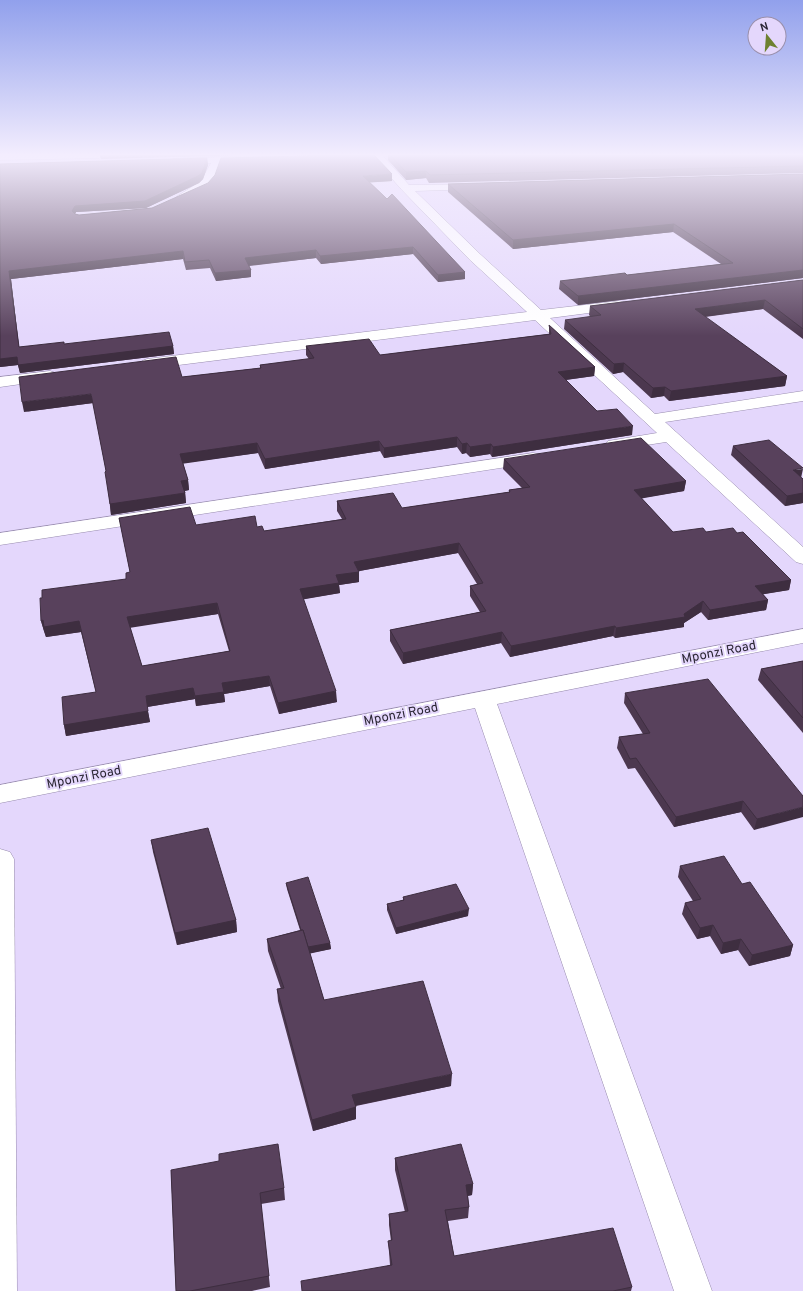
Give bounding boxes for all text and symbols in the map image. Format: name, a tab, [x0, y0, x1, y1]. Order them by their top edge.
north arrow	[747, 16, 787, 56]
text: N	[759, 20, 770, 35]
street label: Mponzi Road	[680, 638, 758, 668]
street label: Mponzi Road	[362, 700, 440, 730]
street label: Mponzi Road	[45, 763, 123, 793]

